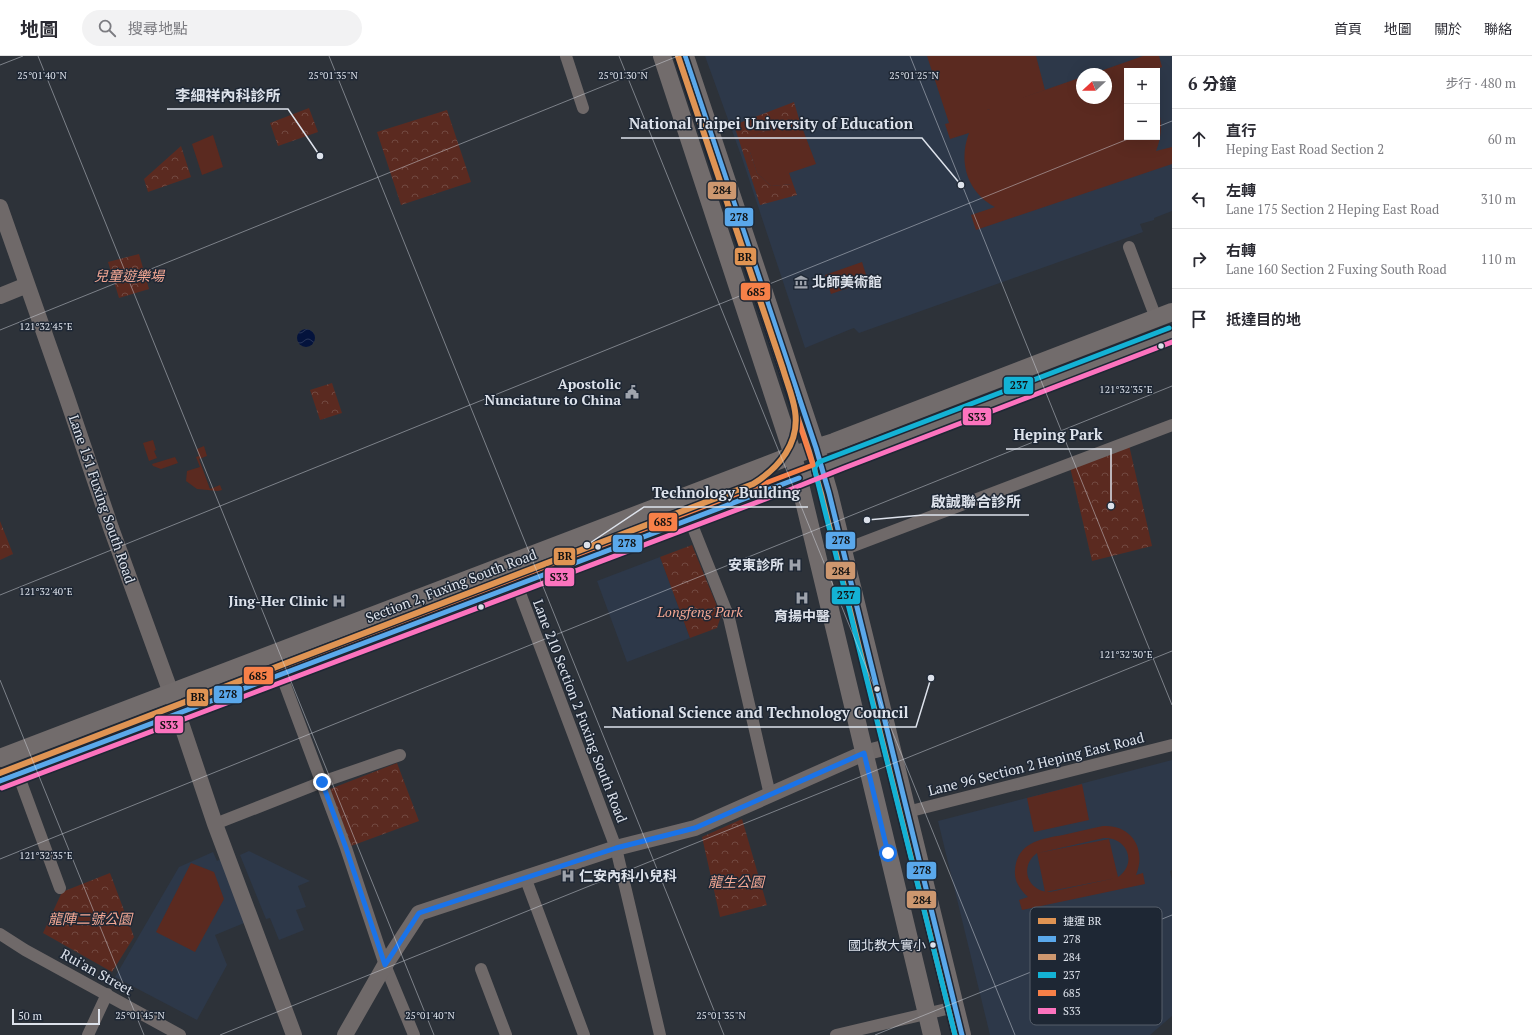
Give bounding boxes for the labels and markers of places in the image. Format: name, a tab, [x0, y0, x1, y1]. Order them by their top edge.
callout: 李細祥內科診所	[167, 82, 288, 109]
callout: National Taipei University of Education	[621, 111, 922, 138]
place label: 北師美術館	[812, 272, 882, 291]
museum icon: 北師美術館	[793, 274, 809, 290]
unlabelled marker	[1156, 341, 1166, 351]
place label: Apostolic Nunciature to China	[485, 374, 621, 409]
public building icon: Apostolic Nunciature to China	[624, 384, 640, 400]
callout: Heping Park	[1006, 422, 1111, 449]
callout: Technology Building	[644, 480, 808, 507]
callout: 啟誠聯合診所	[923, 488, 1029, 515]
unlabelled marker	[593, 542, 603, 552]
place label: 安東診所	[728, 555, 784, 574]
hospital icon: 安東診所	[787, 557, 803, 573]
hospital icon: 育揚中醫	[794, 590, 810, 606]
place label: Jing-Her Clinic	[229, 591, 328, 610]
hospital icon: Jing-Her Clinic	[331, 593, 347, 609]
unlabelled marker	[476, 602, 486, 612]
place label: 育揚中醫	[774, 606, 830, 625]
unlabelled marker	[872, 684, 882, 694]
callout: National Science and Technology Council	[604, 700, 916, 727]
place label: 仁安內科小兒科	[579, 866, 677, 885]
hospital icon: 仁安內科小兒科	[560, 868, 576, 884]
place label: 國北教大實小	[848, 936, 926, 954]
marker: 國北教大實小	[928, 940, 938, 950]

